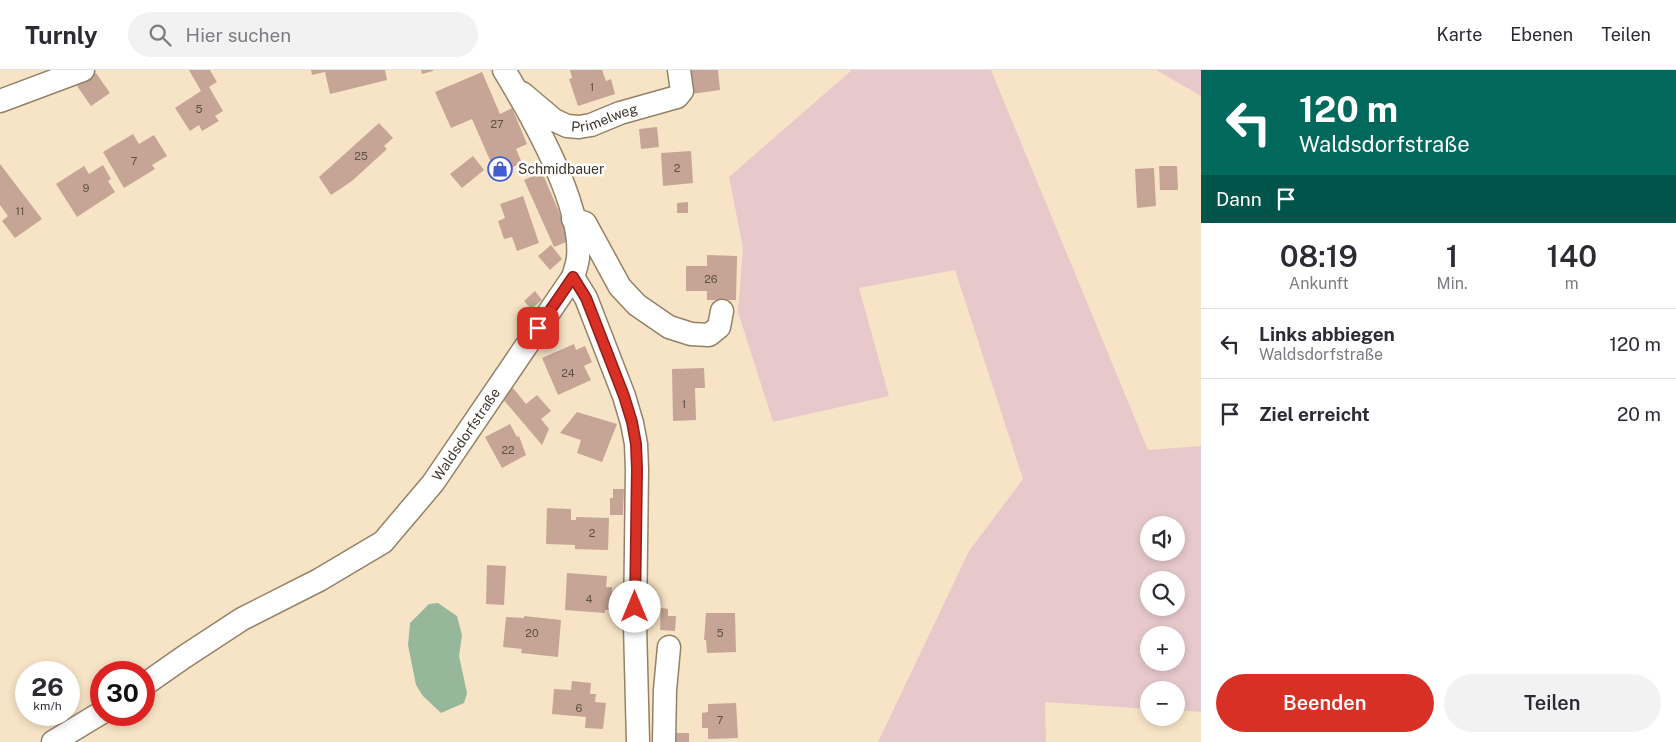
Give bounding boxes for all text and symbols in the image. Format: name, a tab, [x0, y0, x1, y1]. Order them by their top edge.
search box	[128, 12, 478, 57]
text: Turnly	[25, 21, 98, 49]
icon: search	[146, 21, 174, 49]
text: Hier suchen	[186, 24, 291, 46]
text: Karte	[1437, 24, 1482, 45]
text: Ebenen	[1510, 24, 1573, 45]
text: Teilen	[1601, 24, 1651, 45]
house number: 1	[590, 81, 594, 93]
text: 120 m	[1299, 89, 1398, 130]
icon: left	[1216, 90, 1281, 155]
street label: Primelweg	[570, 100, 640, 135]
house number: 5	[195, 103, 203, 115]
house number: 27	[490, 118, 504, 130]
text: Waldsdorfstraße	[1299, 131, 1470, 157]
house number: 25	[354, 150, 368, 162]
house number: 7	[131, 155, 138, 167]
shop icon: Schmidbauer	[487, 156, 513, 182]
place label: Schmidbauer	[518, 161, 605, 177]
house number: 2	[674, 162, 681, 174]
house number: 9	[83, 182, 90, 194]
icon: arrive	[1272, 185, 1300, 213]
text: Dann	[1216, 188, 1262, 210]
house number: 11	[16, 205, 24, 217]
text: 08:19	[1280, 238, 1358, 274]
text: 1	[1446, 238, 1458, 274]
text: 140	[1546, 238, 1597, 274]
house number: 26	[704, 273, 718, 285]
text: Ankunft	[1289, 274, 1349, 293]
text: Min.	[1437, 274, 1468, 293]
text: m	[1565, 274, 1579, 293]
pin	[517, 307, 559, 349]
icon: arrive	[524, 314, 552, 342]
text: Links abbiegen	[1259, 323, 1395, 345]
icon: left	[1216, 330, 1244, 358]
text: 120 m	[1609, 333, 1661, 355]
text: Waldsdorfstraße	[1259, 345, 1383, 364]
house number: 24	[561, 367, 575, 379]
street label: Waldsdorfstraße	[429, 385, 503, 484]
house number: 1	[682, 398, 686, 410]
icon: arrive	[1216, 400, 1244, 428]
text: Ziel erreicht	[1259, 403, 1370, 425]
text: 20 m	[1617, 403, 1661, 425]
house number: 22	[501, 444, 515, 456]
map controls	[1140, 516, 1185, 726]
button: sound	[1140, 516, 1185, 561]
house number: 2	[589, 527, 596, 539]
button: search	[1140, 571, 1185, 616]
position arrow	[608, 580, 660, 632]
house number: 4	[586, 593, 593, 605]
button: +	[1140, 626, 1185, 671]
house number: 20	[525, 627, 539, 639]
house number: 5	[716, 627, 724, 639]
speed limit sign: 30	[90, 661, 155, 726]
text: 26	[31, 672, 64, 702]
button: Beenden	[1216, 674, 1434, 732]
button: Teilen	[1444, 674, 1661, 732]
button: −	[1140, 681, 1185, 726]
text: km/h	[33, 699, 62, 713]
house number: 6	[576, 702, 583, 714]
house number: 7	[717, 714, 724, 726]

